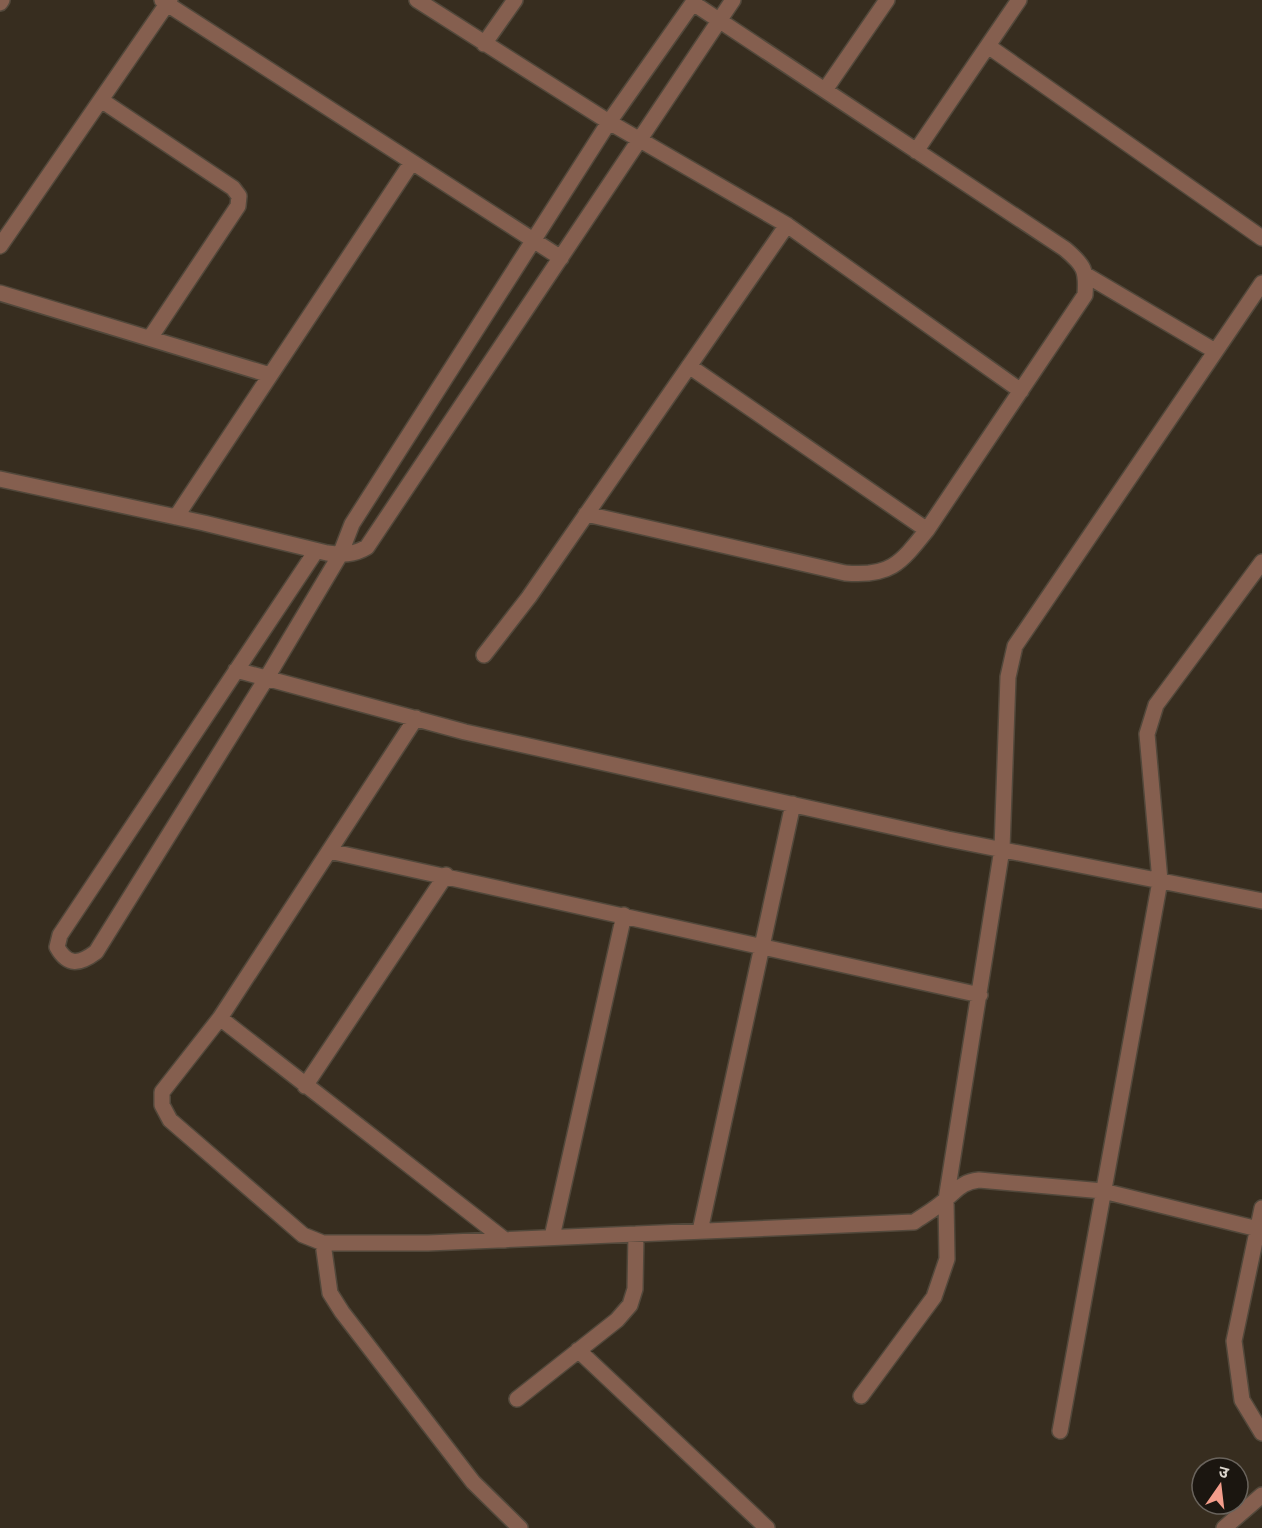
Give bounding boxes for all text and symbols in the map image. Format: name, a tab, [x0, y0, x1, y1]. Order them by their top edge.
north arrow	[1190, 1456, 1250, 1516]
text: उ	[1217, 1461, 1231, 1482]

